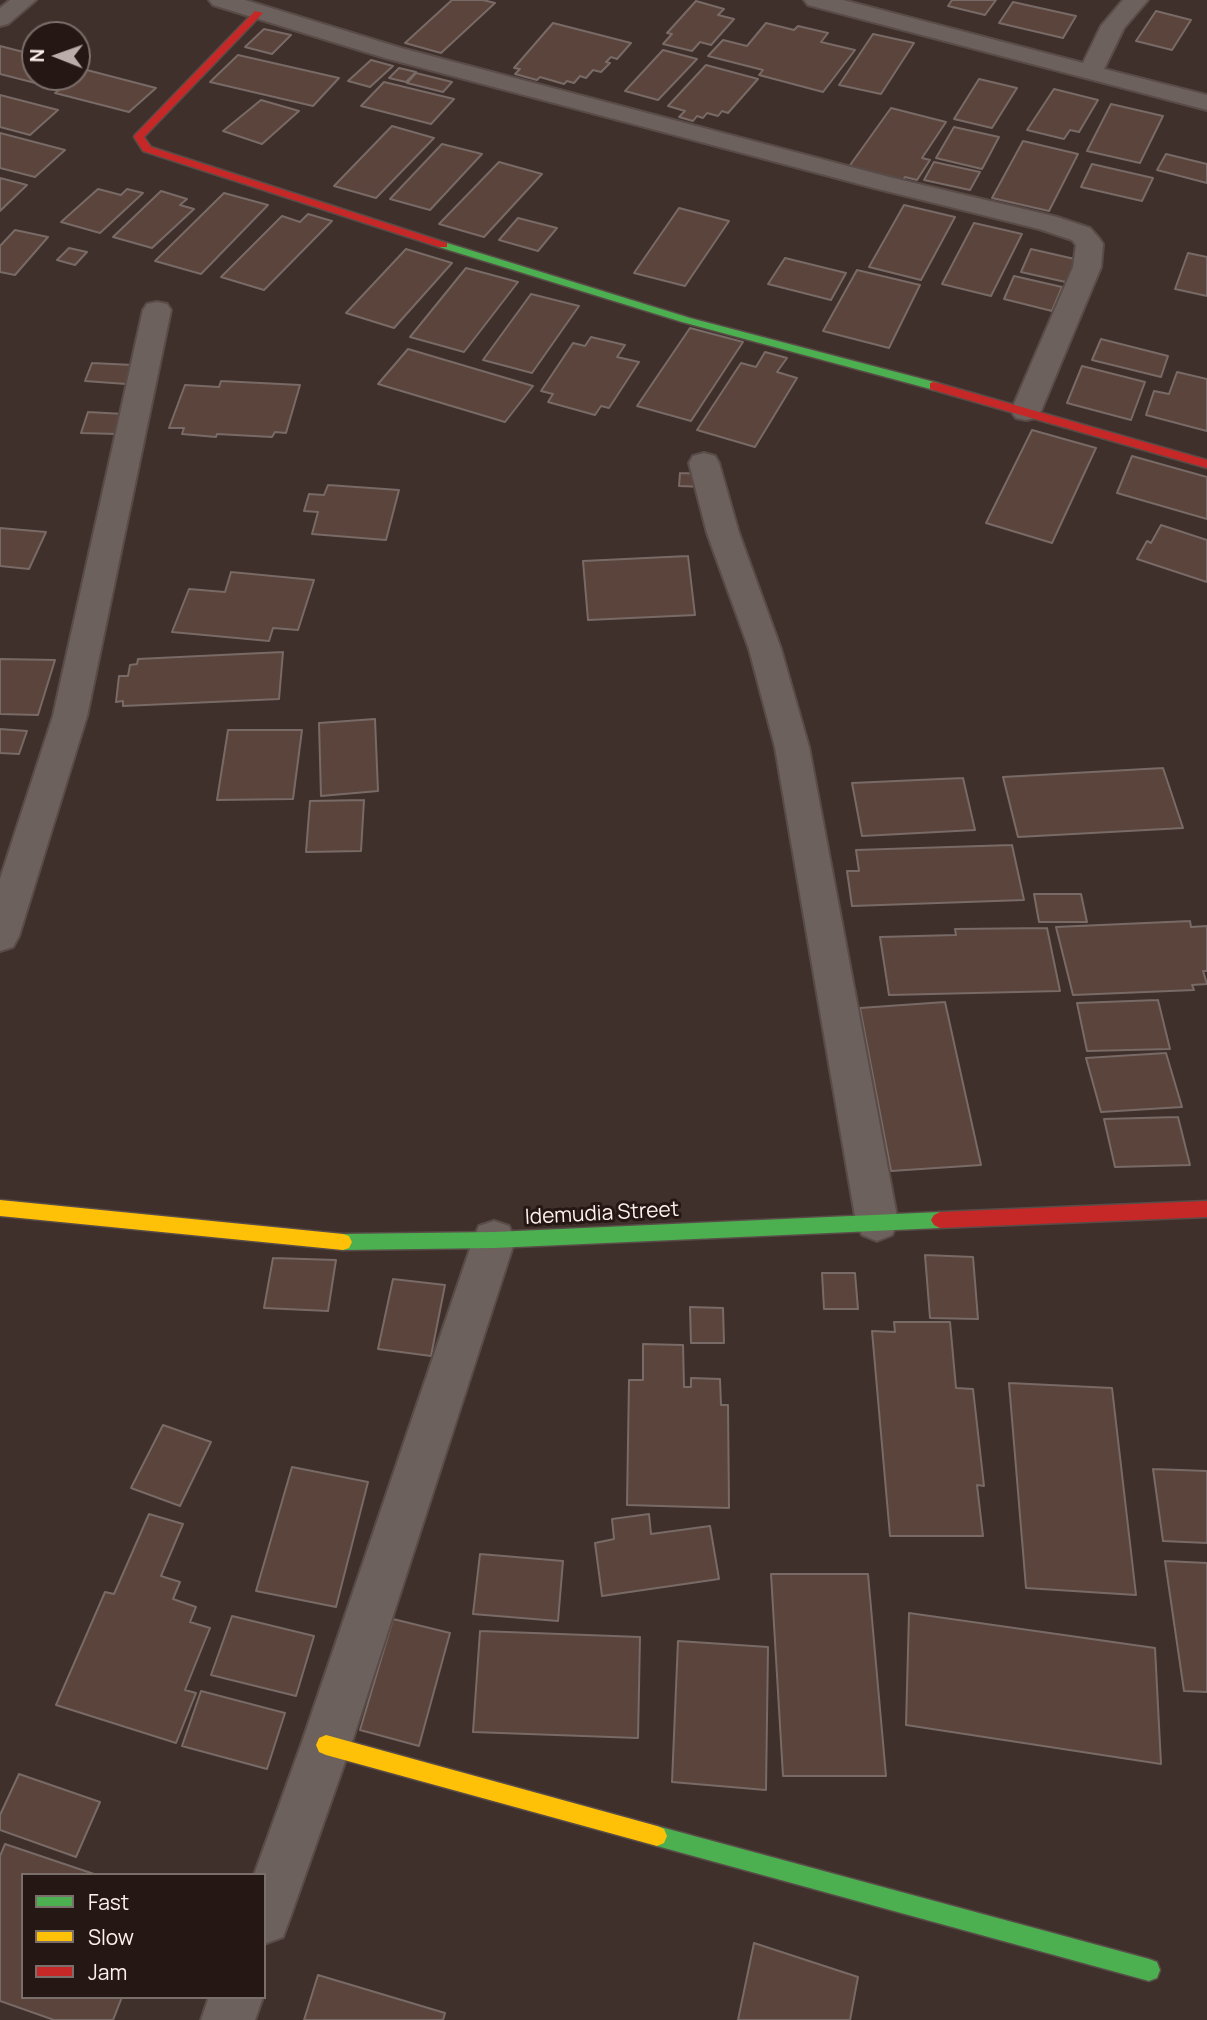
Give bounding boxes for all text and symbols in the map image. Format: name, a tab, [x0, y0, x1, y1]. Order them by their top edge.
north arrow	[21, 21, 91, 91]
text: N	[24, 49, 50, 63]
street label: Idemudia Street	[524, 1197, 680, 1231]
legend	[21, 1873, 266, 1999]
text: Fast	[88, 1888, 129, 1916]
text: Slow	[88, 1923, 134, 1951]
text: Jam	[88, 1958, 127, 1986]

